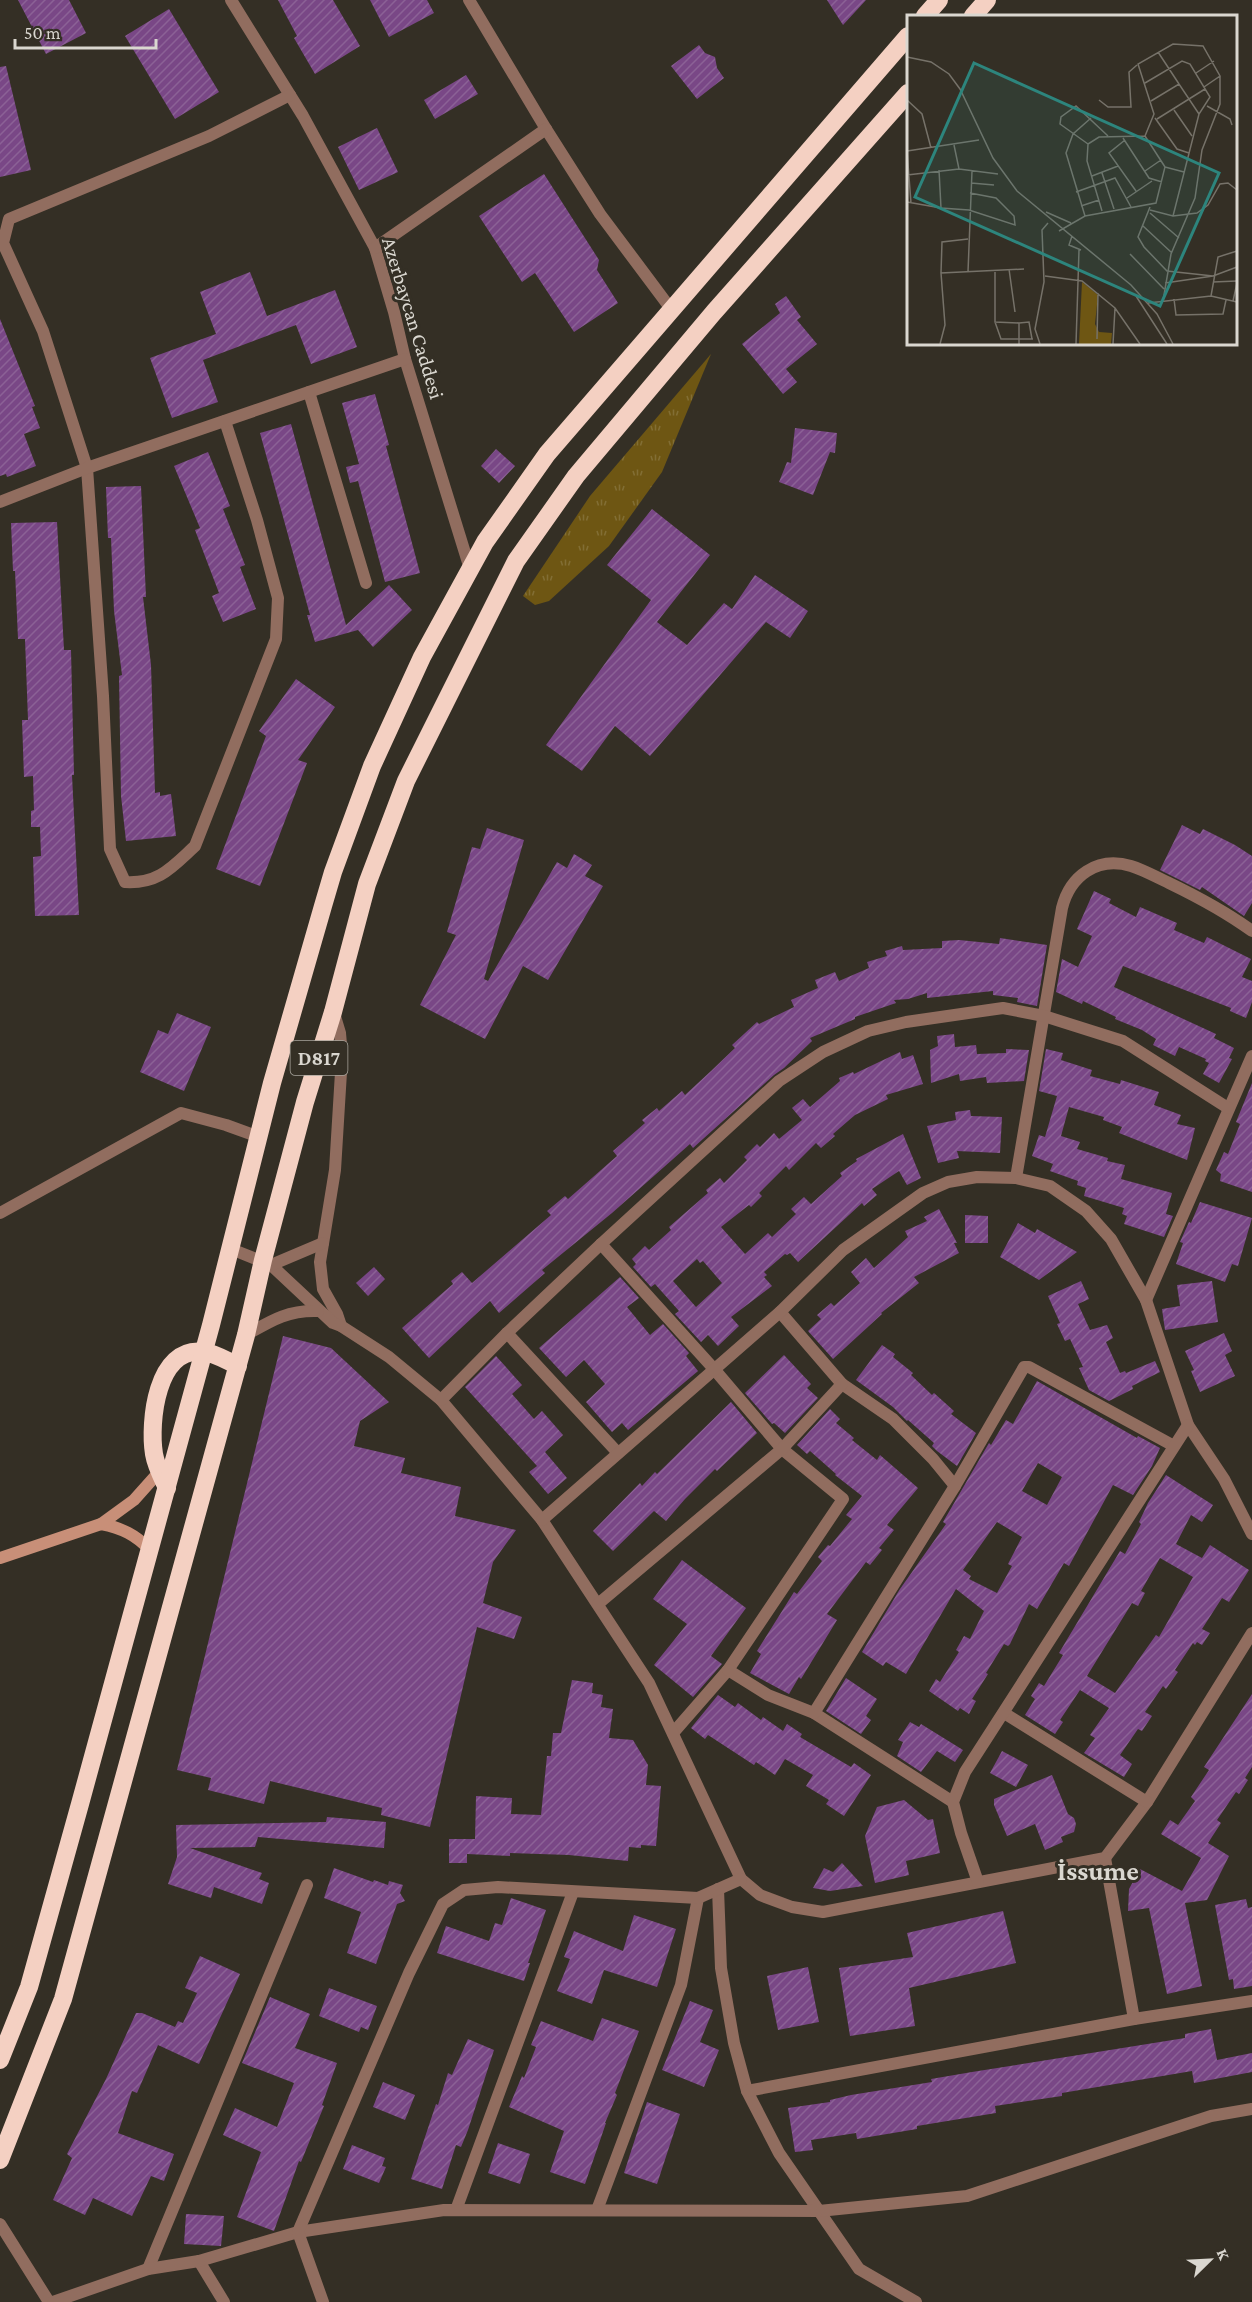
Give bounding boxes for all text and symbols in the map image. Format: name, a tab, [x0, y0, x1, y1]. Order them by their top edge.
scale bar	[15, 12, 156, 50]
inset map	[907, 15, 1237, 345]
text: 50 m	[24, 23, 61, 43]
street label: Azerbaycan Caddesi	[377, 234, 449, 402]
road number: D817	[290, 1041, 348, 1075]
district label: İssume	[1057, 1856, 1139, 1886]
north arrow	[1180, 2230, 1240, 2290]
text: K	[1213, 2246, 1233, 2263]

